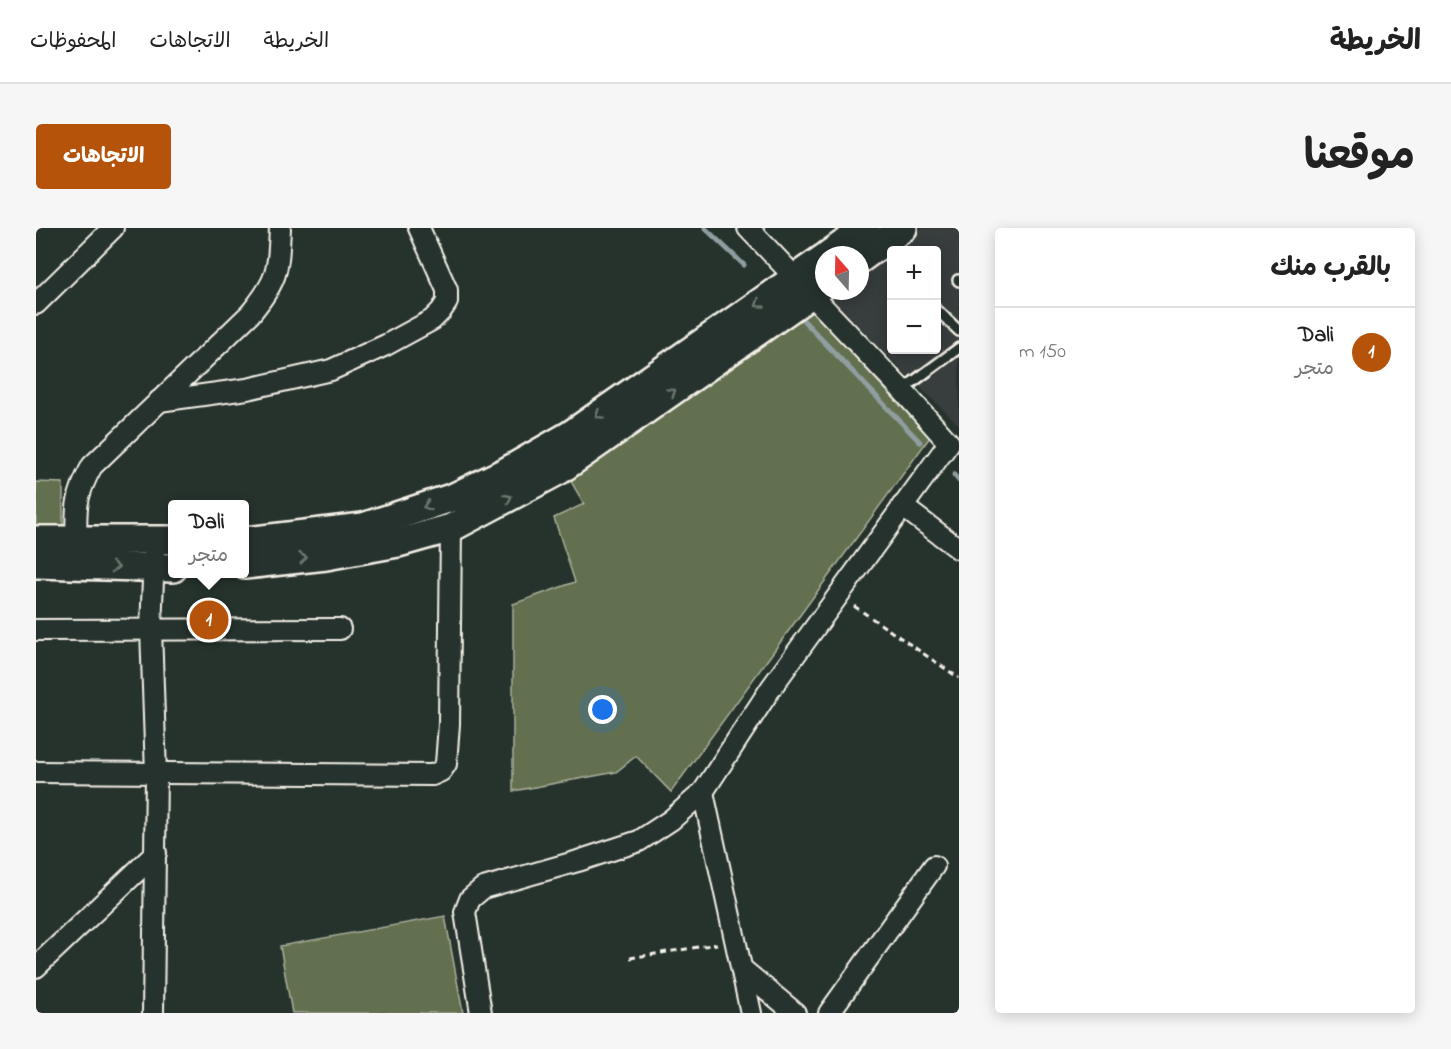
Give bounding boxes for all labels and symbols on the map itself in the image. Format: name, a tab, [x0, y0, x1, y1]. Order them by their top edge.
north arrow	[815, 246, 869, 300]
one-way arrow	[755, 297, 766, 308]
one-way arrow	[665, 388, 676, 399]
one-way arrow	[594, 408, 605, 419]
one-way arrow	[502, 494, 513, 505]
one-way arrow	[422, 499, 433, 511]
one-way arrow	[299, 553, 308, 565]
one-way arrow	[111, 560, 120, 573]
pin: 1	[190, 598, 228, 642]
your location	[588, 695, 617, 724]

